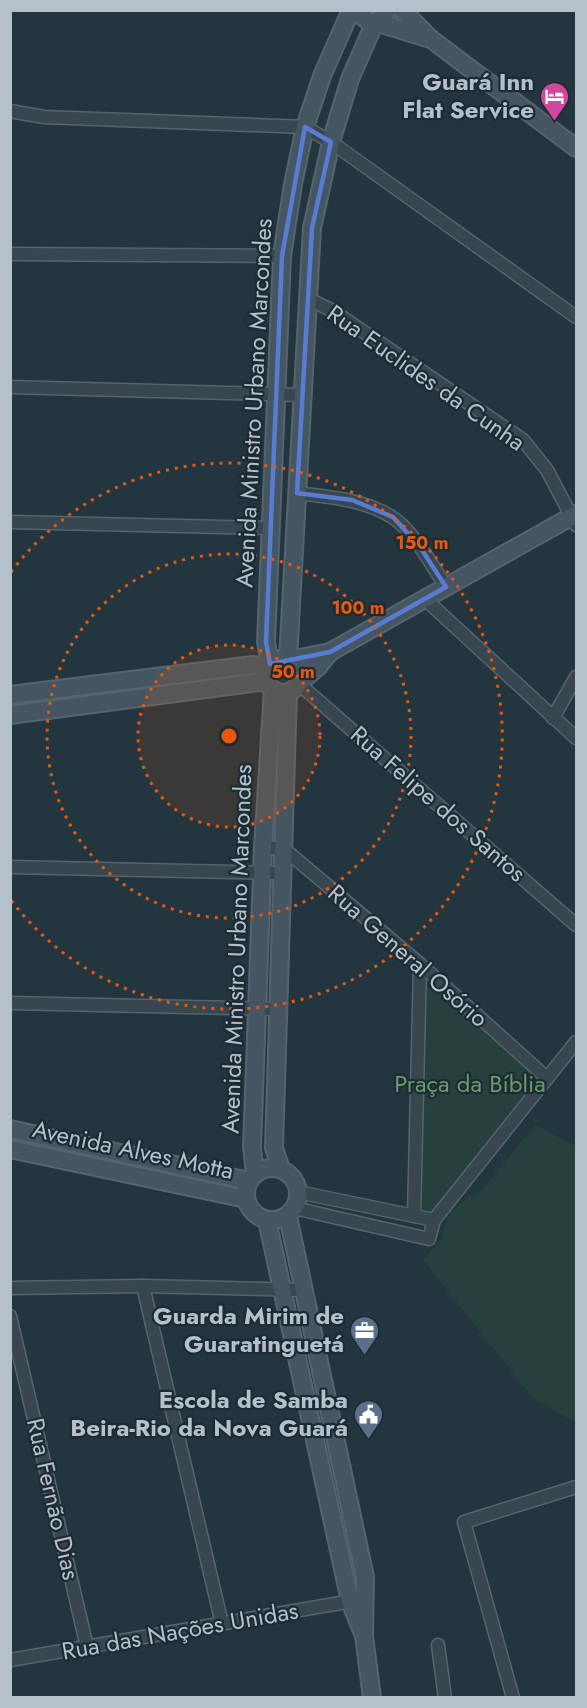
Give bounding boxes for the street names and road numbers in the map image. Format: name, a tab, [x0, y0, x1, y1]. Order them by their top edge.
street label: Avenida Ministro Urbano Marcondes	[226, 217, 281, 589]
street label: Rua Euclides da Cunha	[320, 296, 533, 459]
street label: Rua Felipe dos Santos	[343, 717, 534, 890]
street label: Avenida Ministro Urbano Marcondes	[213, 764, 260, 1134]
street label: Rua General Osório	[320, 876, 496, 1035]
street label: Avenida Alves Motta	[29, 1111, 237, 1188]
street label: Rua Fernão Dias	[18, 1415, 89, 1583]
street label: Rua das Nações Unidas	[59, 1592, 301, 1669]

